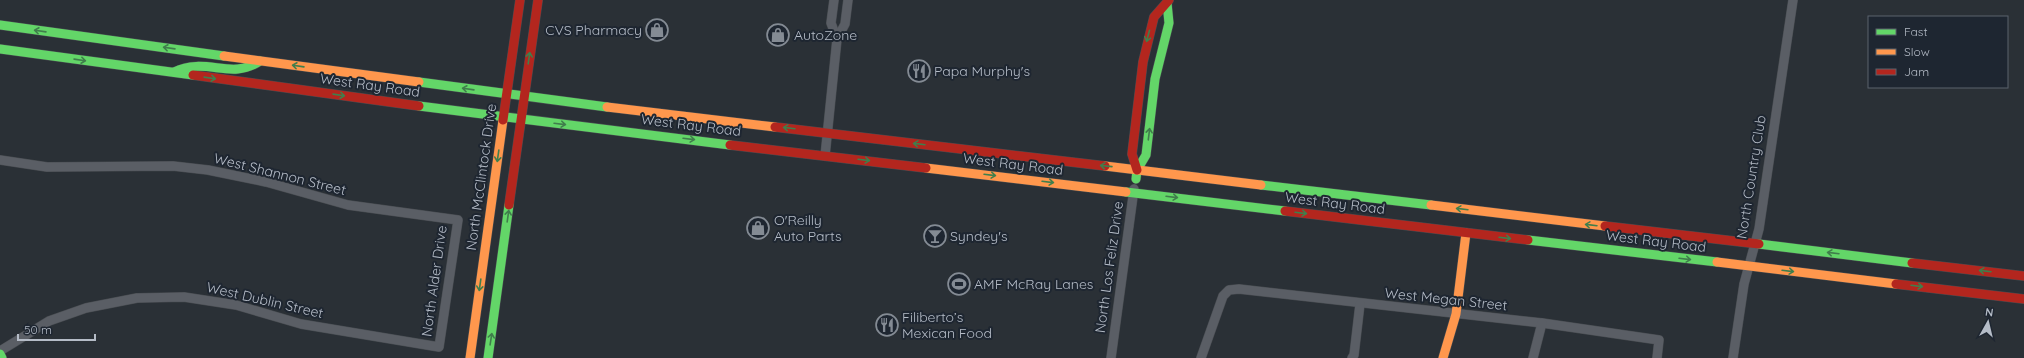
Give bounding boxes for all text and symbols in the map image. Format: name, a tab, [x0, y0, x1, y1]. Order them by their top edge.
legend	[1868, 16, 2008, 88]
shop icon: CVS Pharmacy	[644, 17, 670, 43]
place label: CVS Pharmacy	[545, 21, 642, 39]
shop icon: AutoZone	[765, 22, 791, 48]
text: Fast	[1904, 24, 1928, 39]
place label: AutoZone	[794, 26, 857, 44]
one-way arrow	[34, 27, 47, 35]
one-way arrow	[1144, 29, 1152, 42]
one-way arrow	[163, 44, 176, 52]
text: Slow	[1904, 44, 1930, 59]
one-way arrow	[525, 52, 533, 65]
one-way arrow	[73, 56, 86, 64]
restaurant icon: Papa Murphy's	[906, 58, 932, 84]
one-way arrow	[292, 62, 305, 70]
place label: Papa Murphy's	[934, 62, 1030, 80]
text: Jam	[1904, 64, 1929, 79]
street label: West Ray Road	[319, 69, 421, 101]
one-way arrow	[203, 74, 216, 82]
one-way arrow	[462, 85, 475, 93]
one-way arrow	[332, 91, 345, 99]
street label: North McClintock Drive	[462, 102, 500, 252]
street label: West Ray Road	[640, 110, 742, 140]
street label: North Country Club	[1732, 114, 1770, 240]
one-way arrow	[553, 120, 566, 128]
one-way arrow	[783, 124, 796, 132]
one-way arrow	[1145, 128, 1153, 141]
one-way arrow	[682, 135, 695, 143]
one-way arrow	[913, 140, 926, 148]
street label: West Shannon Street	[212, 149, 348, 199]
one-way arrow	[494, 149, 502, 162]
street label: West Ray Road	[962, 149, 1064, 179]
one-way arrow	[857, 156, 870, 164]
one-way arrow	[1100, 162, 1113, 170]
one-way arrow	[983, 171, 996, 179]
one-way arrow	[1041, 178, 1054, 186]
street label: West Ray Road	[1284, 188, 1386, 218]
one-way arrow	[1165, 194, 1178, 201]
street label: North Los Feliz Drive	[1091, 200, 1127, 334]
one-way arrow	[1456, 205, 1469, 213]
one-way arrow	[1294, 209, 1307, 217]
one-way arrow	[504, 210, 512, 223]
place label: O'Reilly Auto Parts	[774, 211, 842, 245]
shop icon: O'Reilly Auto Parts	[745, 215, 771, 241]
one-way arrow	[1585, 221, 1598, 228]
bar icon: Syndey's	[922, 223, 948, 249]
street label: North Alder Drive	[417, 224, 451, 338]
street label: West Ray Road	[1605, 226, 1707, 256]
place label: Syndey's	[950, 227, 1007, 245]
one-way arrow	[1498, 234, 1511, 242]
one-way arrow	[1827, 249, 1840, 257]
one-way arrow	[1678, 255, 1691, 263]
one-way arrow	[1781, 267, 1794, 275]
one-way arrow	[1979, 267, 1992, 275]
sports icon: AMF McRay Lanes	[946, 271, 972, 297]
place label: AMF McRay Lanes	[974, 275, 1093, 293]
street label: West Dublin Street	[205, 278, 325, 322]
one-way arrow	[476, 278, 484, 291]
one-way arrow	[1910, 283, 1923, 290]
street label: West Megan Street	[1384, 284, 1508, 314]
north arrow	[1968, 302, 2008, 342]
text: N	[1984, 305, 1994, 320]
place label: Filiberto’s Mexican Food	[902, 308, 992, 342]
restaurant icon: Filiberto’s Mexican Food	[874, 312, 900, 338]
scale bar	[18, 316, 95, 342]
text: 50 m	[24, 322, 52, 337]
one-way arrow	[487, 333, 495, 346]

